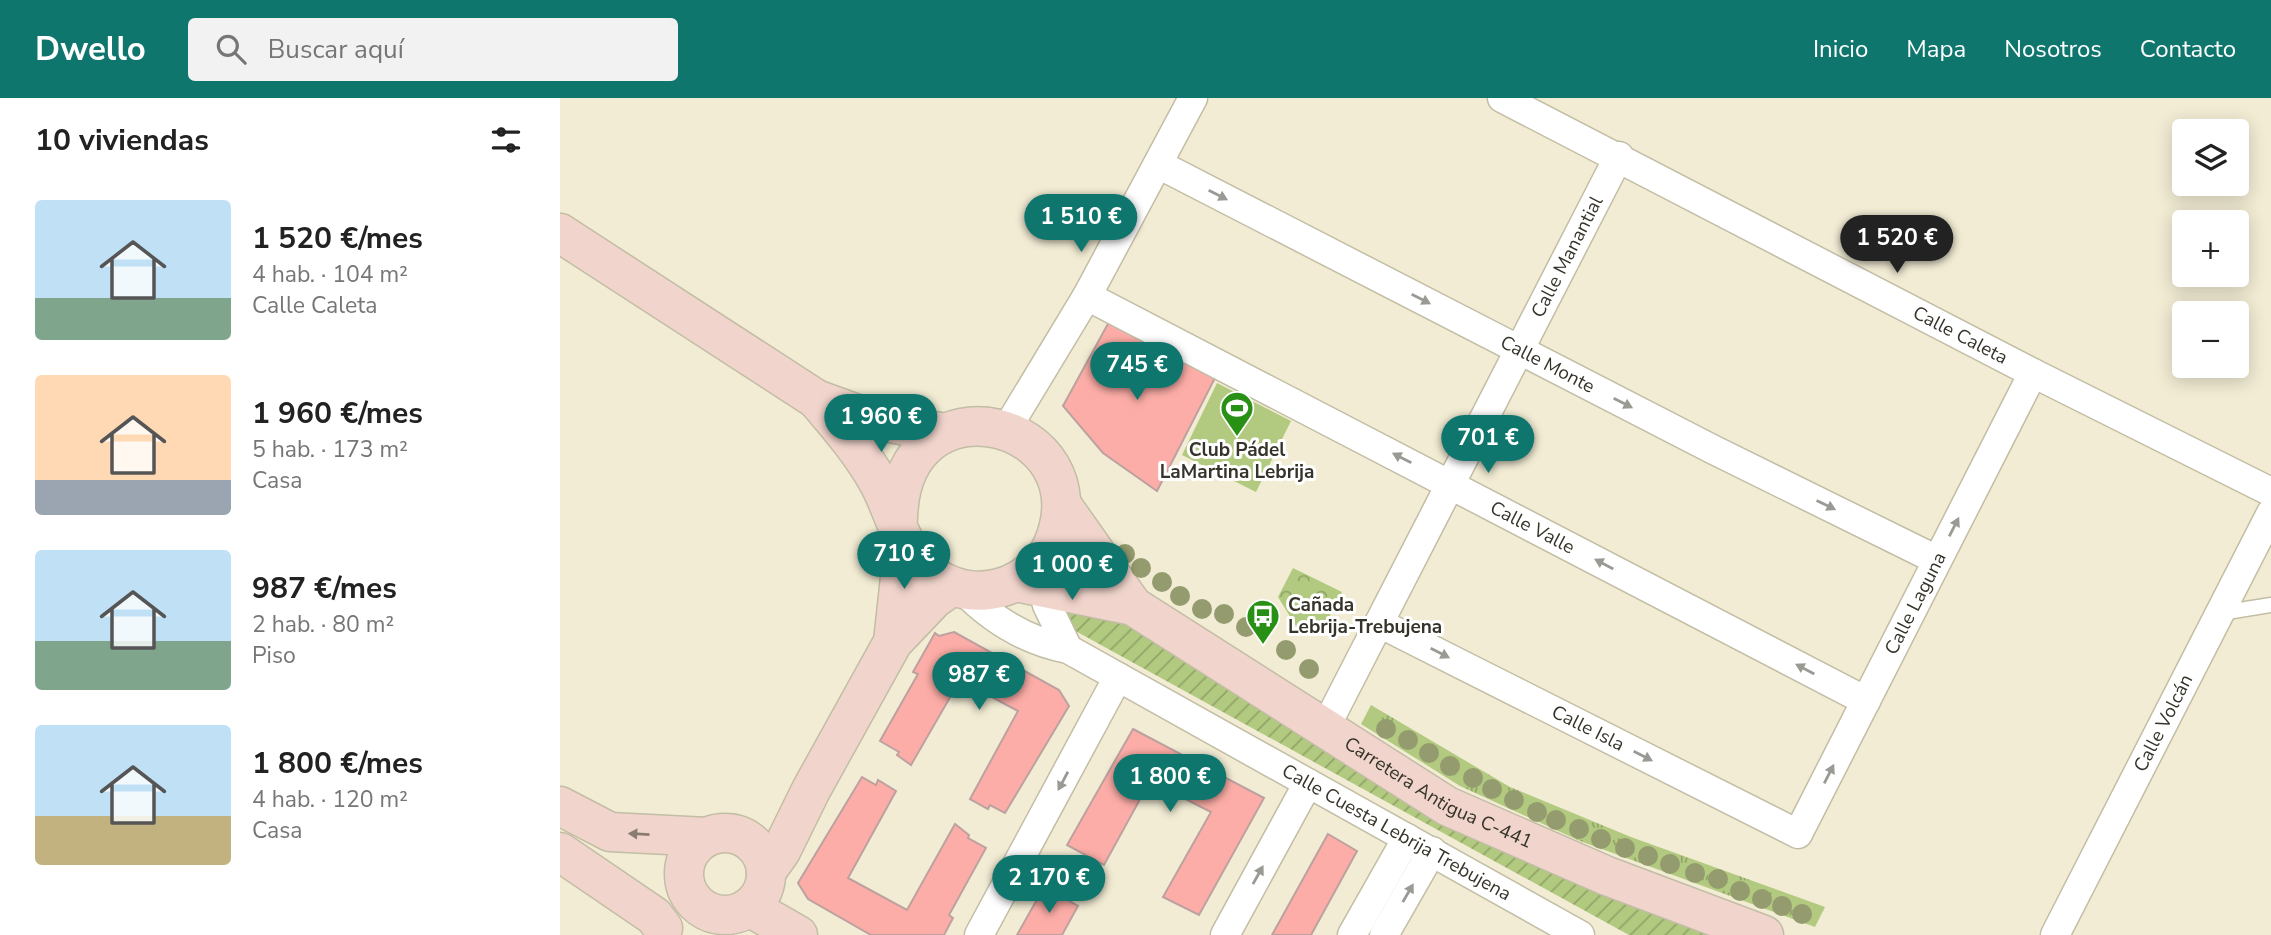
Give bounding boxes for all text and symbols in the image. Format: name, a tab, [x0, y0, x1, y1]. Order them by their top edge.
search box	[188, 18, 678, 81]
text: Dwello	[35, 27, 146, 72]
icon: search	[212, 30, 250, 68]
text: Buscar aquí	[268, 32, 404, 67]
text: Inicio	[1813, 33, 1868, 65]
text: Mapa	[1906, 33, 1966, 65]
text: Nosotros	[2004, 33, 2102, 65]
text: Contacto	[2140, 33, 2236, 65]
map controls	[2172, 119, 2249, 378]
button: layers	[2172, 119, 2249, 196]
text: 10 viviendas	[35, 120, 209, 161]
icon: filters	[487, 121, 525, 159]
one-way arrow	[1208, 189, 1228, 201]
street label: Calle Manantial	[1525, 191, 1609, 322]
pin: 1 510 €	[1016, 194, 1146, 254]
text: 1 510 €	[1040, 201, 1122, 232]
button: +	[2172, 210, 2249, 287]
pin: 1 520 €	[1832, 216, 1962, 275]
text: 1 520 €/mes	[252, 218, 423, 259]
text: 1 520 €	[1856, 222, 1938, 253]
icon: home	[91, 228, 175, 312]
text: 4 hab. · 104 m²	[252, 259, 408, 290]
text: Calle Caleta	[252, 290, 377, 321]
one-way arrow	[1411, 293, 1431, 305]
street label: Calle Caleta	[1908, 300, 2012, 371]
button: −	[2172, 301, 2249, 378]
street label: Calle Monte	[1496, 329, 1599, 399]
pin: 745 €	[1088, 342, 1186, 402]
text: 745 €	[1106, 349, 1168, 380]
sports icon: Club Pádel LaMartina Lebrija	[1218, 389, 1256, 438]
text: 1 960 €/mes	[252, 393, 423, 434]
pin: 1 960 €	[816, 394, 946, 454]
one-way arrow	[1613, 397, 1633, 409]
text: 1 960 €	[840, 401, 922, 432]
icon: home	[91, 403, 175, 487]
pin: 701 €	[1439, 416, 1537, 475]
text: 701 €	[1457, 422, 1519, 453]
text: 5 hab. · 173 m²	[252, 434, 408, 465]
place label: Club Pádel LaMartina Lebrija	[1160, 437, 1314, 485]
one-way arrow	[1392, 453, 1412, 464]
text: Casa	[252, 465, 303, 496]
street label: Calle Valle	[1486, 495, 1579, 560]
one-way arrow	[1816, 499, 1836, 511]
one-way arrow	[1948, 517, 1959, 537]
pin: 710 €	[855, 532, 953, 591]
text: 710 €	[873, 538, 935, 569]
pin: 1 000 €	[1007, 542, 1137, 602]
street label: Calle Laguna	[1879, 548, 1953, 659]
text: 1 000 €	[1031, 549, 1113, 580]
one-way arrow	[1594, 558, 1614, 569]
text: 987 €/mes	[252, 568, 397, 609]
icon: home	[91, 578, 175, 662]
place label: Cañada Lebrija-Trebujena	[1288, 592, 1442, 640]
bus stop icon: Cañada Lebrija-Trebujena	[1244, 597, 1282, 646]
text: 2 hab. · 80 m²	[252, 609, 394, 640]
text: Piso	[252, 640, 296, 671]
one-way arrow	[1431, 647, 1451, 659]
pin: 987 €	[930, 652, 1028, 712]
text: 987 €	[948, 659, 1010, 690]
one-way arrow	[1795, 664, 1815, 676]
street label: Calle Volcán	[2128, 670, 2199, 776]
street label: Calle Isla	[1547, 699, 1629, 757]
street label: Carretera Antigua C-441	[1339, 731, 1537, 855]
text: 1 800 €/mes	[252, 743, 423, 784]
one-way arrow	[1633, 751, 1653, 762]
icon: home	[91, 753, 175, 837]
pin: 1 800 €	[1105, 754, 1235, 814]
street label: Calle Cuesta Lebrija Trebujena	[1277, 758, 1516, 907]
text: 1 800 €	[1129, 761, 1211, 792]
one-way arrow	[1822, 763, 1834, 783]
one-way arrow	[1057, 771, 1069, 791]
text: 4 hab. · 120 m²	[252, 784, 408, 815]
text: Casa	[252, 815, 303, 846]
one-way arrow	[628, 828, 650, 839]
pin: 2 170 €	[984, 856, 1114, 915]
text: 2 170 €	[1008, 862, 1090, 893]
one-way arrow	[1252, 865, 1263, 885]
one-way arrow	[1402, 883, 1414, 903]

